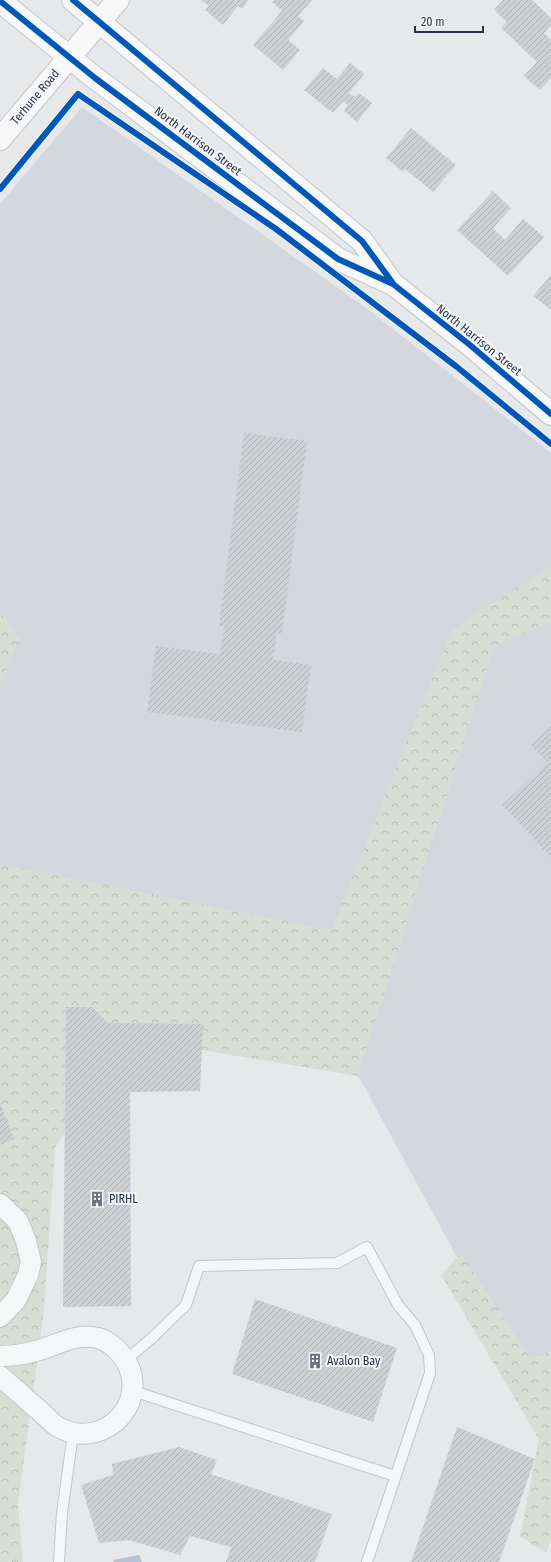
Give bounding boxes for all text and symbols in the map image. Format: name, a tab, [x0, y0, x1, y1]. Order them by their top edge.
scale bar	[415, 8, 483, 34]
text: 20 m	[421, 15, 445, 29]
street label: Terhune Road	[8, 67, 62, 127]
street label: North Harrison Street	[152, 104, 244, 178]
street label: North Harrison Street	[434, 301, 524, 379]
building icon: PIRHL	[88, 1190, 106, 1208]
place label: PIRHL	[109, 1192, 138, 1206]
building icon: Avalon Bay	[306, 1352, 324, 1370]
place label: Avalon Bay	[327, 1354, 381, 1368]

